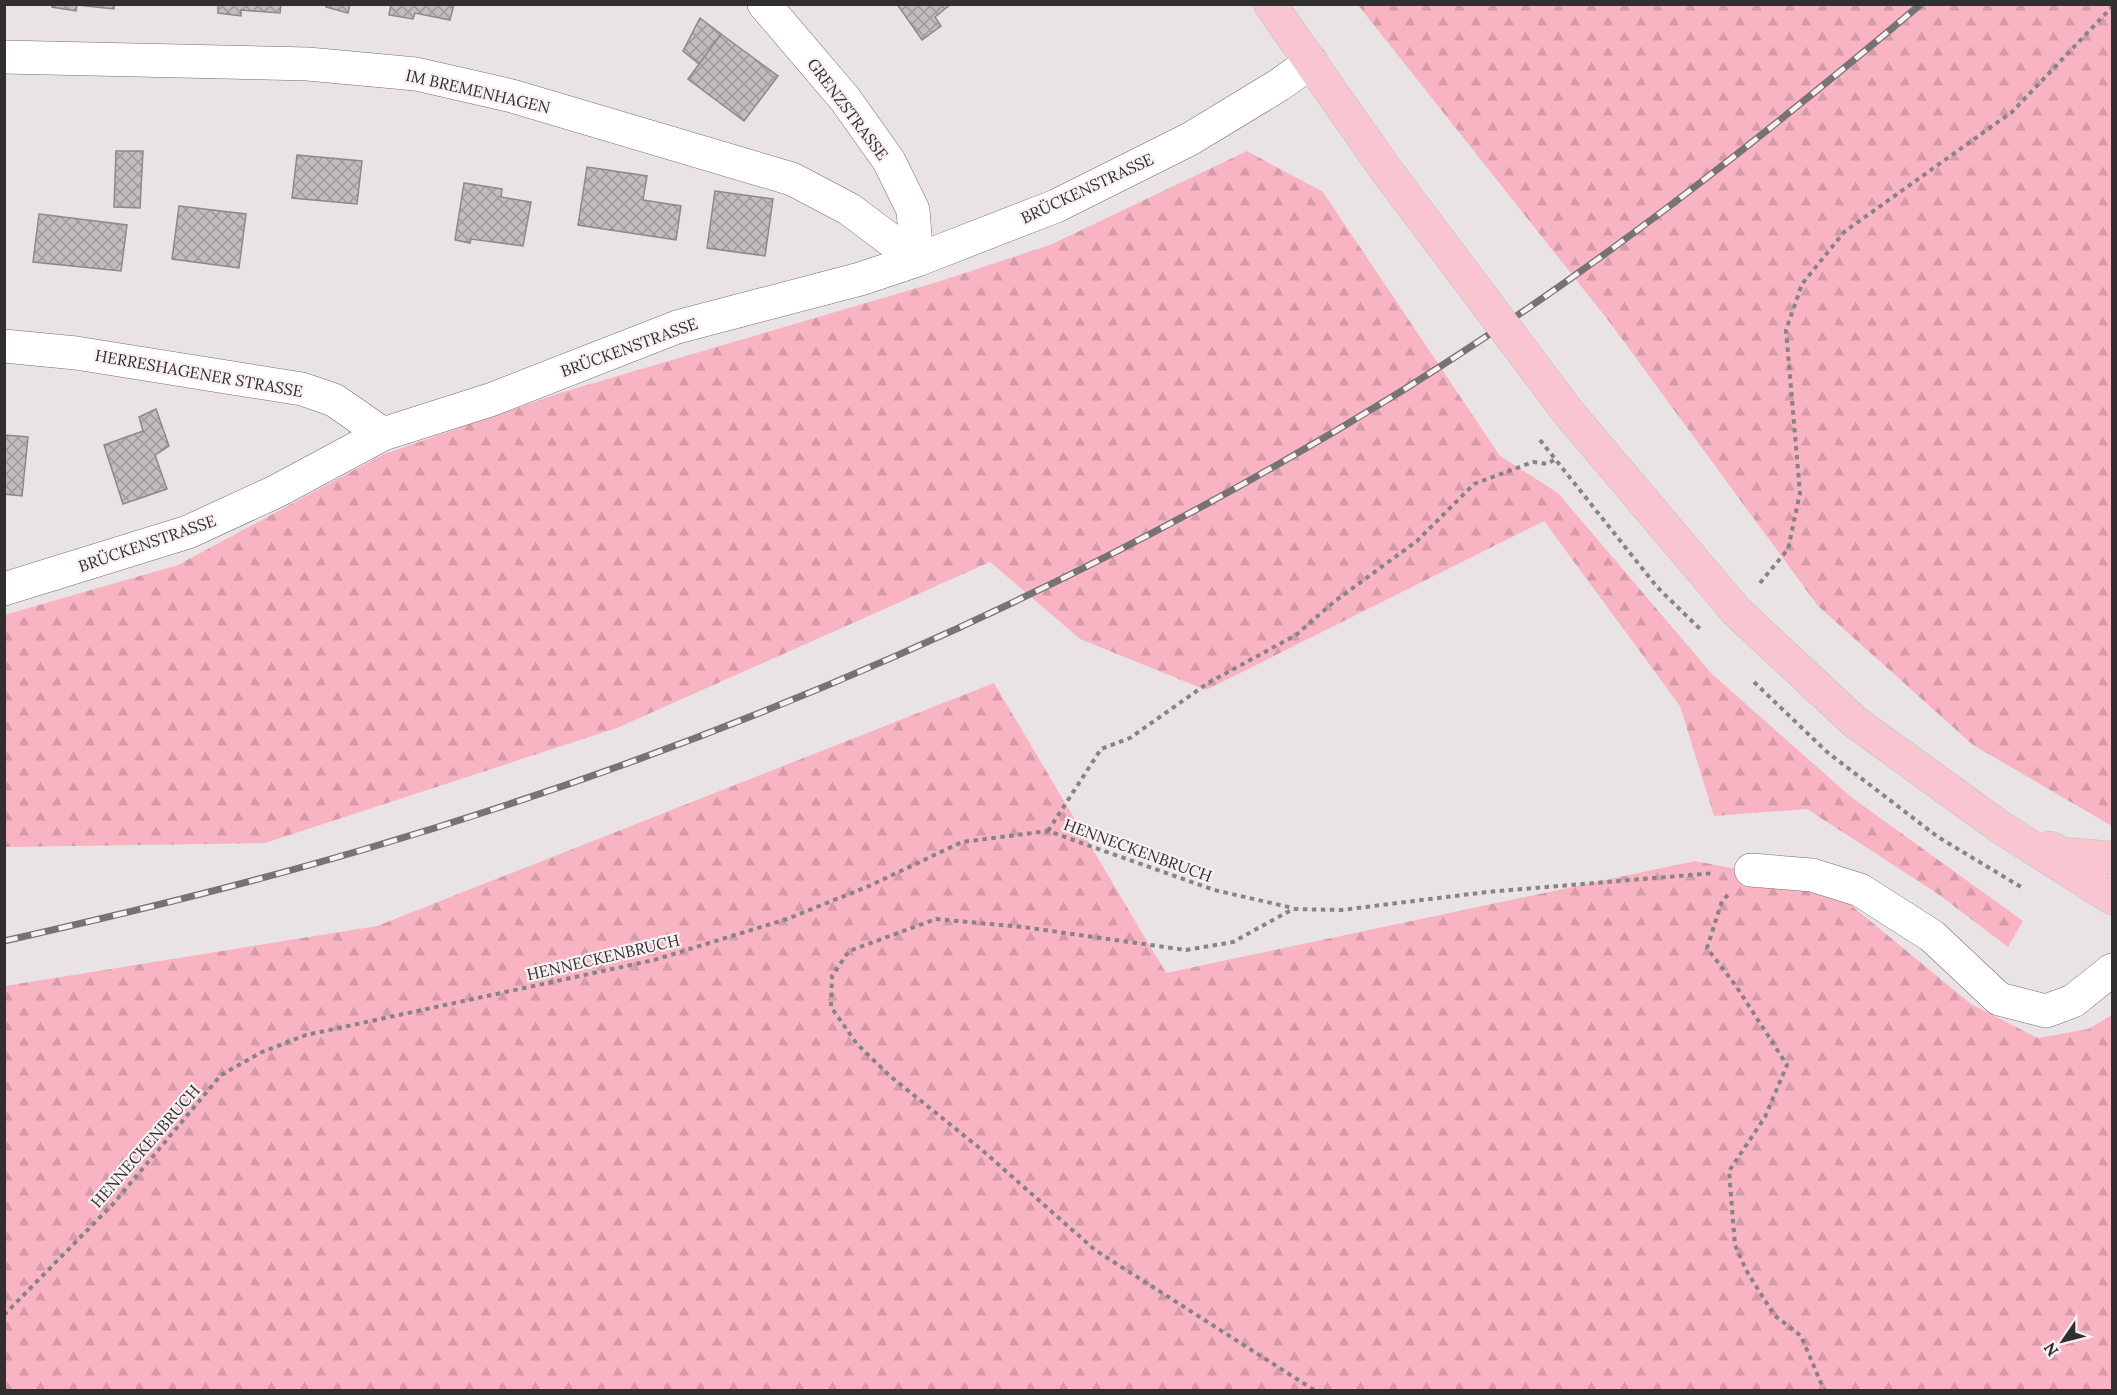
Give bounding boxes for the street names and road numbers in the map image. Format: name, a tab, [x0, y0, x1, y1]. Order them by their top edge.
street label: GRENZSTRASSE	[803, 54, 893, 164]
street label: IM BREMENHAGEN	[404, 65, 552, 117]
street label: BRÜCKENSTRASSE	[1017, 148, 1157, 228]
street label: BRÜCKENSTRASSE	[558, 313, 700, 381]
street label: HERRESHAGENER STRASSE	[93, 345, 305, 401]
street label: BRÜCKENSTRASSE	[76, 510, 218, 576]
street label: HENNECKENBRUCH	[1061, 814, 1215, 886]
street label: HENNECKENBRUCH	[525, 930, 681, 984]
street label: HENNECKENBRUCH	[86, 1080, 204, 1212]

